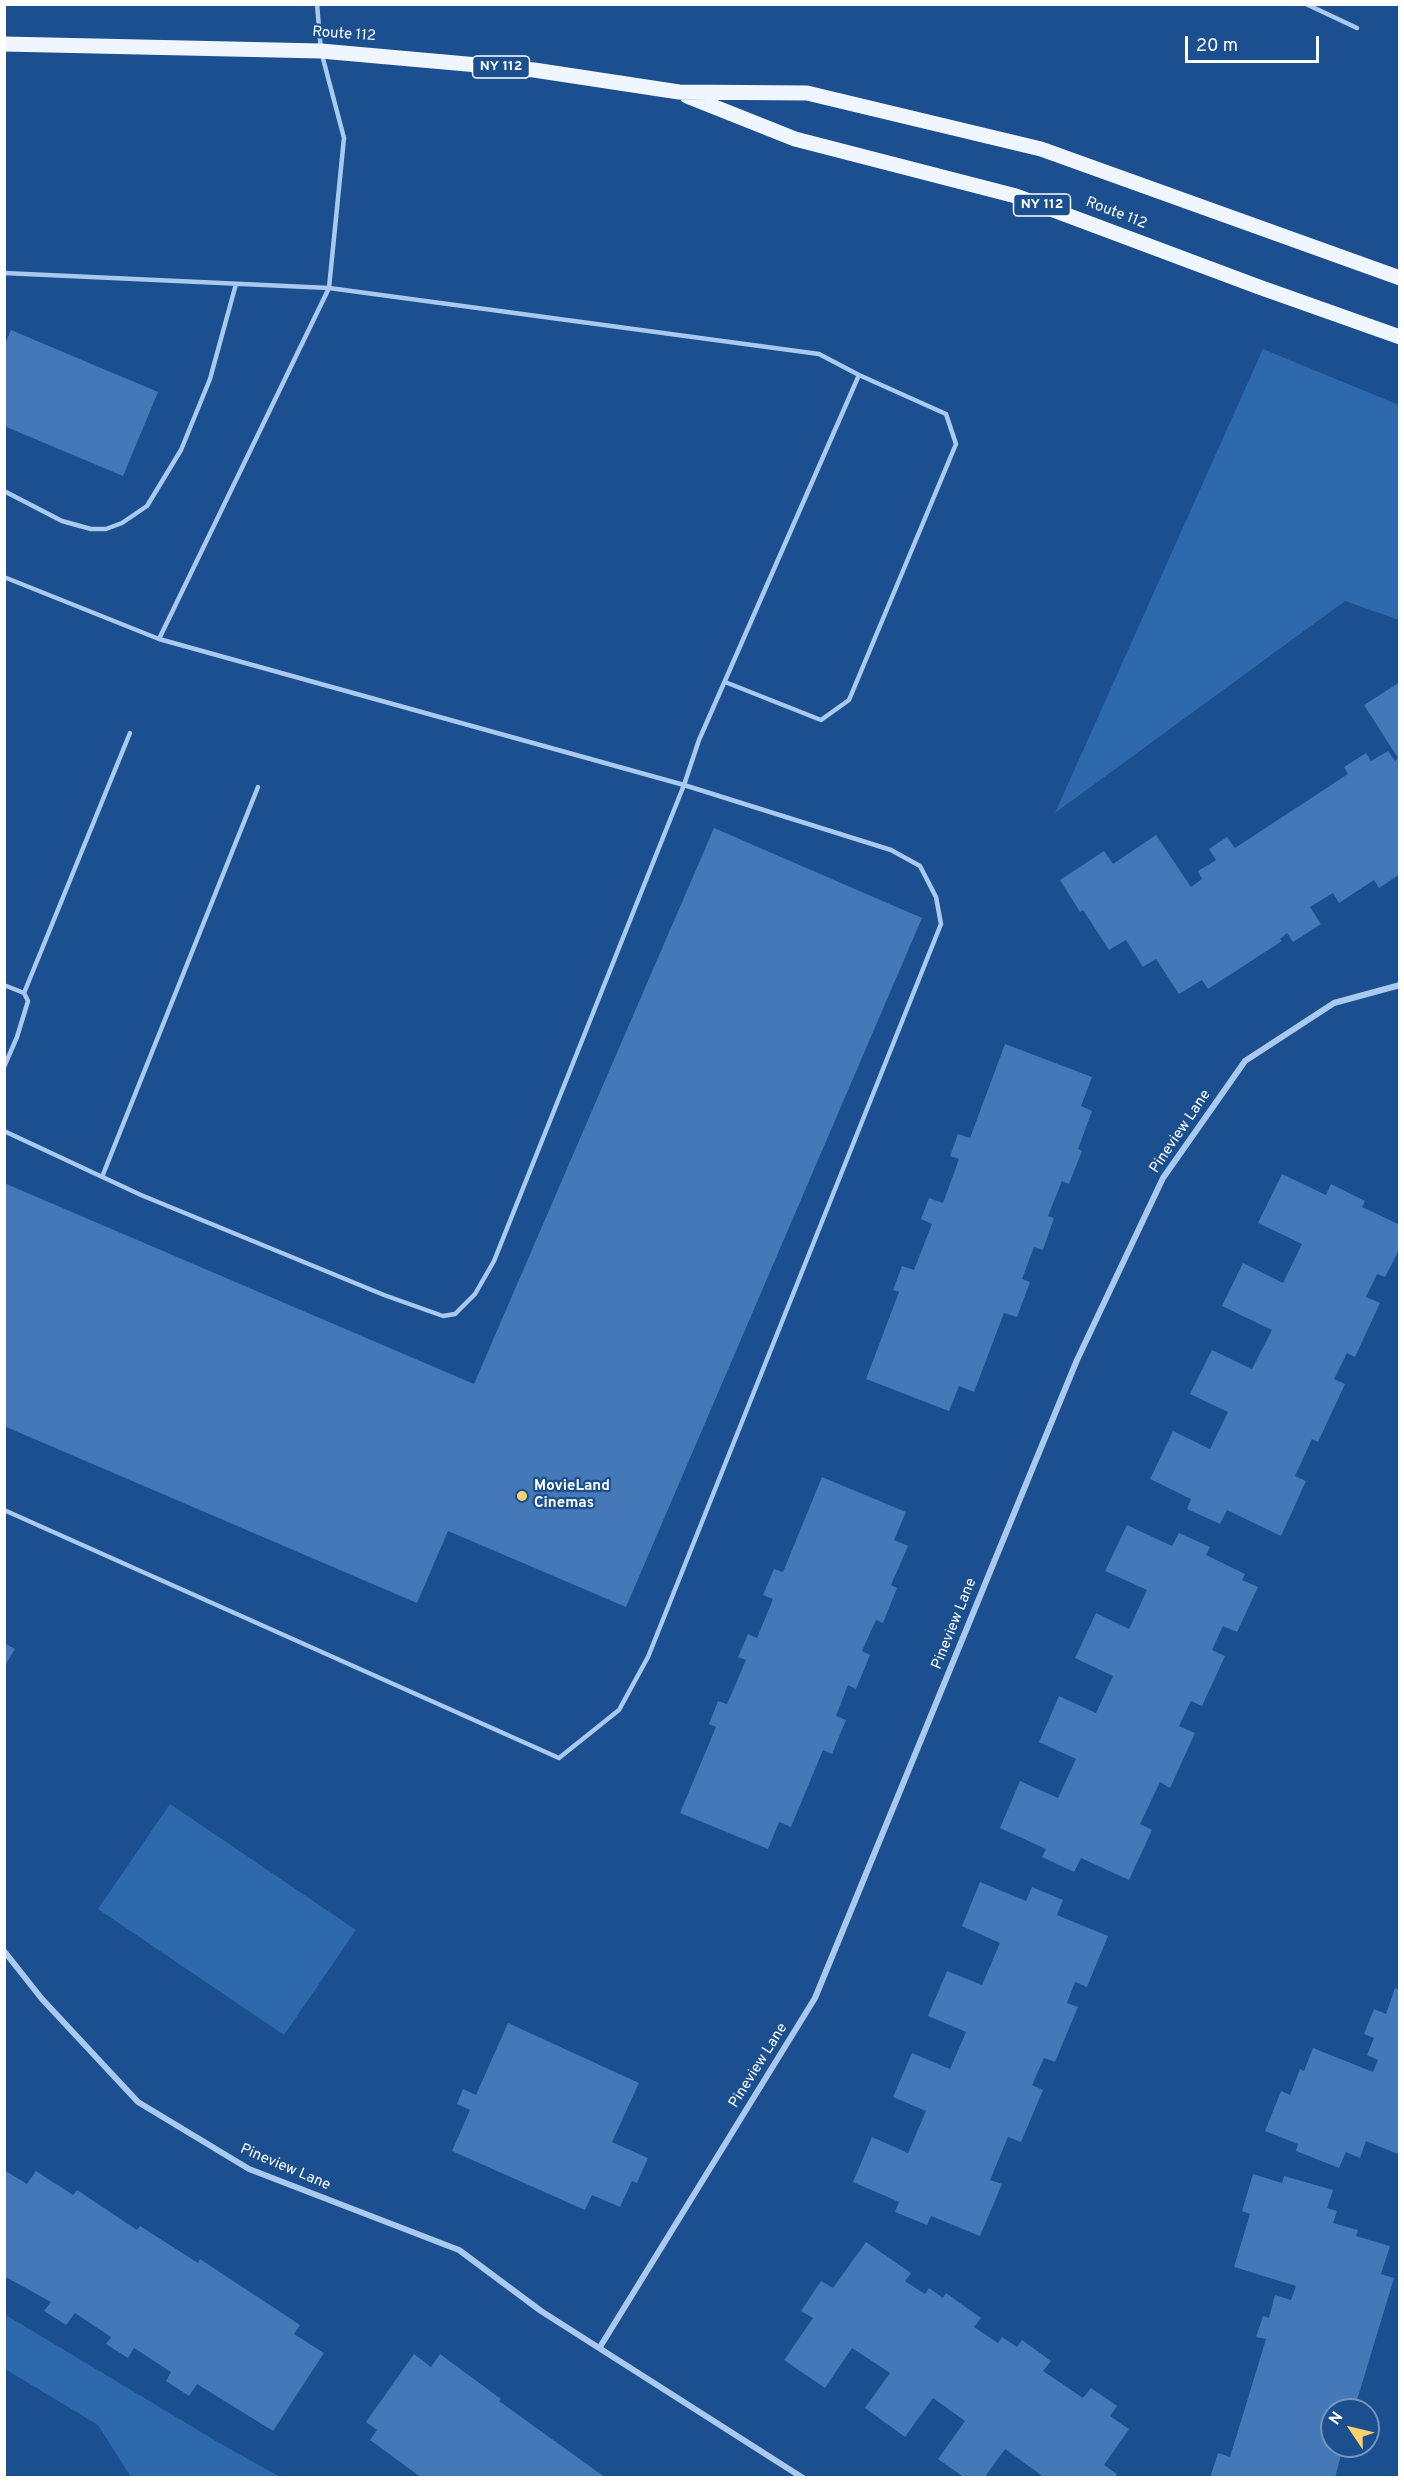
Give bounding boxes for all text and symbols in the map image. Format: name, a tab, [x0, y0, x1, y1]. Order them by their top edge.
street label: Route 112	[312, 24, 376, 46]
scale bar	[1188, 24, 1322, 62]
text: 20 m	[1196, 35, 1238, 58]
road number: NY 112	[472, 56, 530, 78]
road number: NY 112	[1014, 194, 1070, 216]
street label: Route 112	[1083, 194, 1149, 234]
street label: Pineview Lane	[1147, 1087, 1215, 1177]
place label: MovieLand Cinemas	[534, 1478, 610, 1513]
marker: MovieLand Cinemas	[515, 1489, 529, 1503]
street label: Pineview Lane	[929, 1576, 981, 1672]
street label: Pineview Lane	[726, 2020, 792, 2112]
street label: Pineview Lane	[237, 2141, 333, 2195]
north arrow	[1320, 2398, 1380, 2458]
text: N	[1325, 2408, 1348, 2429]

